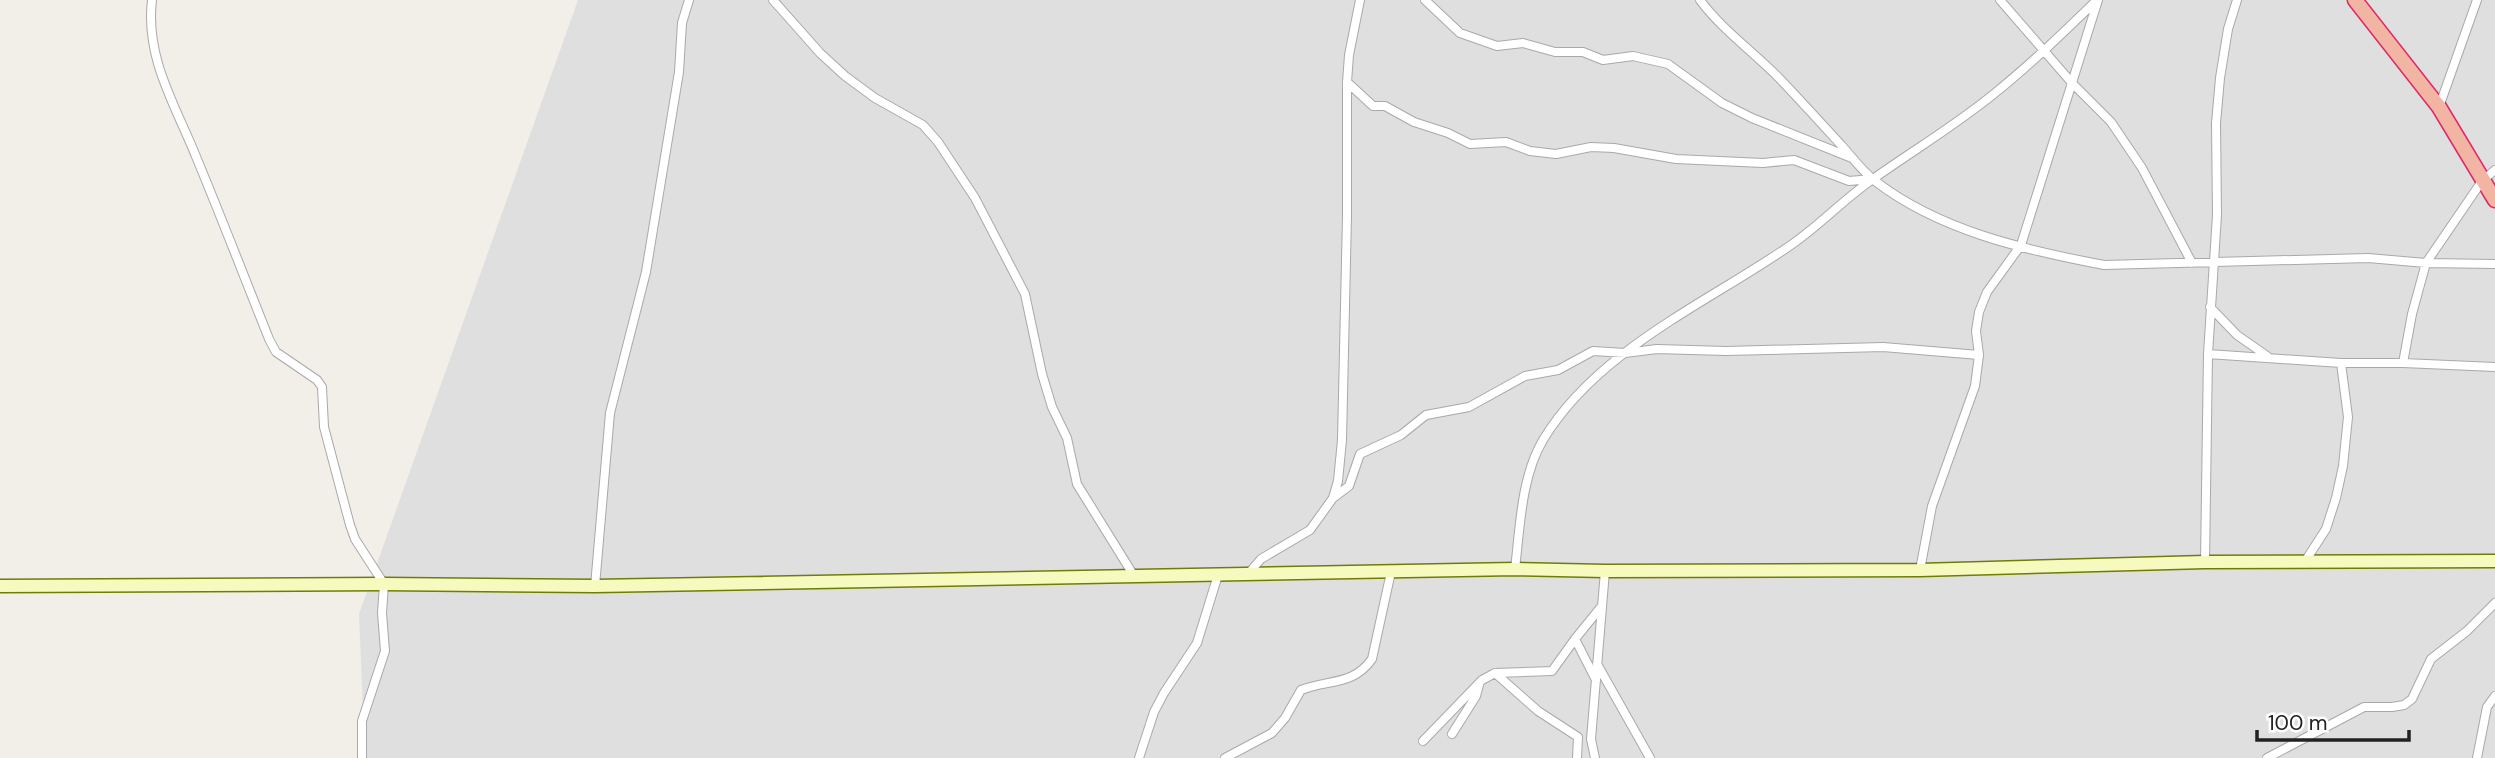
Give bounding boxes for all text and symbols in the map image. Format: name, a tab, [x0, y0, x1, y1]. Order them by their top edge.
scale bar	[2257, 698, 2409, 742]
text: 100 m	[2268, 709, 2328, 737]

